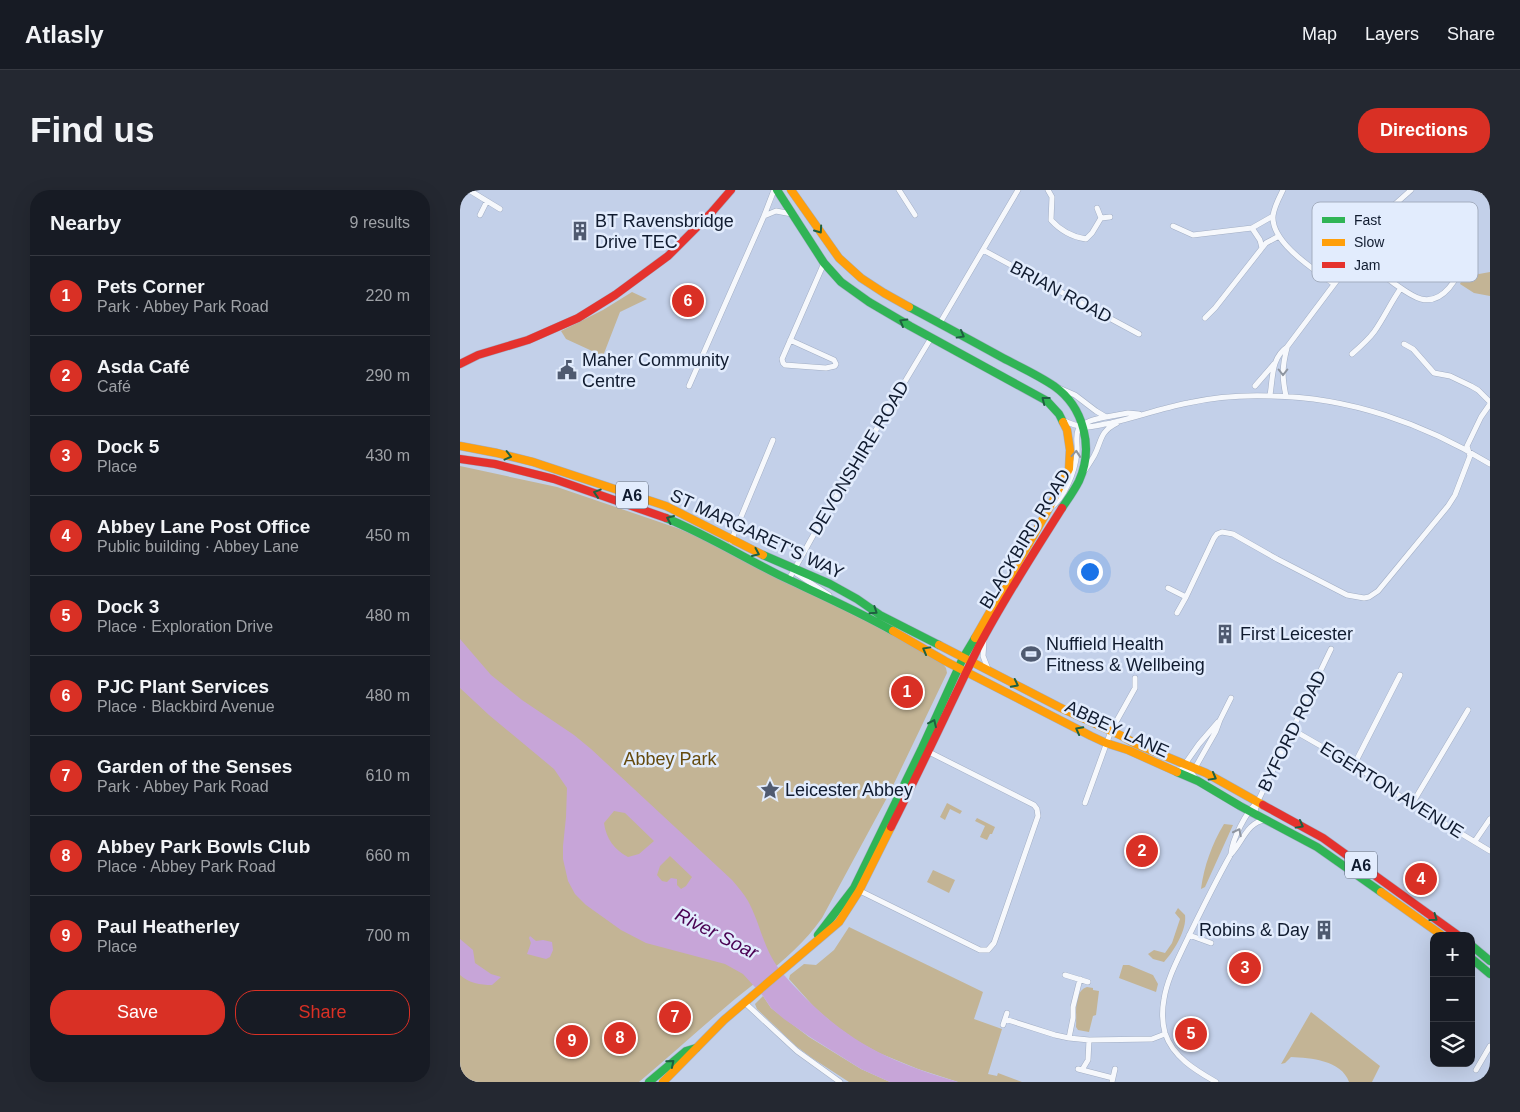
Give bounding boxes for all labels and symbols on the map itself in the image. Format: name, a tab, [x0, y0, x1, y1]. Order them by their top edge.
legend	[1312, 202, 1478, 282]
place label: BT Ravensbridge Drive TEC	[595, 211, 734, 252]
text: Fast	[1354, 212, 1381, 228]
building icon: BT Ravensbridge Drive TEC	[569, 220, 591, 242]
one-way arrow	[813, 224, 822, 234]
text: Slow	[1354, 234, 1385, 250]
street label: BRIAN ROAD	[1007, 257, 1115, 327]
text: Jam	[1354, 257, 1380, 273]
pin: 6	[672, 282, 704, 320]
one-way arrow	[899, 318, 908, 328]
one-way arrow	[956, 329, 965, 339]
place label: Maher Community Centre	[582, 350, 729, 391]
public building icon: Maher Community Centre	[556, 359, 578, 381]
one-way arrow	[1278, 368, 1288, 376]
street label: DEVONSHIRE ROAD	[805, 377, 913, 539]
one-way arrow	[1041, 397, 1050, 406]
one-way arrow	[503, 450, 511, 460]
one-way arrow	[1071, 450, 1082, 458]
street label: BLACKBIRD ROAD	[975, 466, 1075, 612]
road number: A6	[616, 482, 648, 508]
street label: ST MARGARET'S WAY	[667, 485, 847, 583]
one-way arrow	[593, 489, 602, 499]
one-way arrow	[666, 515, 675, 526]
one-way arrow	[751, 546, 760, 557]
your location	[1077, 559, 1103, 585]
one-way arrow	[868, 605, 878, 614]
building icon: First Leicester	[1214, 623, 1236, 645]
place label: First Leicester	[1240, 624, 1353, 644]
place label: Nuffield Health Fitness & Wellbeing	[1046, 634, 1205, 675]
sports icon: Nuffield Health Fitness & Wellbeing	[1020, 643, 1042, 665]
one-way arrow	[923, 646, 932, 656]
street label: BYFORD ROAD	[1254, 667, 1330, 795]
pin: 1	[891, 673, 923, 711]
one-way arrow	[1010, 678, 1019, 688]
street label: ABBEY LANE	[1062, 696, 1172, 762]
one-way arrow	[927, 719, 937, 728]
one-way arrow	[1075, 726, 1084, 736]
street label: EGERTON AVENUE	[1317, 738, 1467, 842]
park label: Abbey Park	[623, 749, 718, 769]
one-way arrow	[1208, 771, 1217, 781]
place icon: Leicester Abbey	[759, 779, 781, 801]
place label: Leicester Abbey	[785, 780, 913, 800]
one-way arrow	[1295, 819, 1304, 829]
one-way arrow	[1232, 828, 1242, 837]
pin: 2	[1126, 832, 1158, 870]
road number: A6	[1345, 852, 1377, 878]
pin: 4	[1405, 860, 1437, 898]
water label: River Soar	[672, 904, 762, 963]
one-way arrow	[1428, 912, 1438, 921]
building icon: Robins & Day	[1313, 919, 1335, 941]
place label: Robins & Day	[1199, 920, 1309, 940]
pin: 3	[1229, 949, 1261, 987]
pin: 7	[659, 998, 691, 1036]
pin: 5	[1175, 1015, 1207, 1053]
pin: 8	[604, 1019, 636, 1057]
pin: 9	[556, 1022, 588, 1060]
one-way arrow	[666, 1059, 675, 1068]

